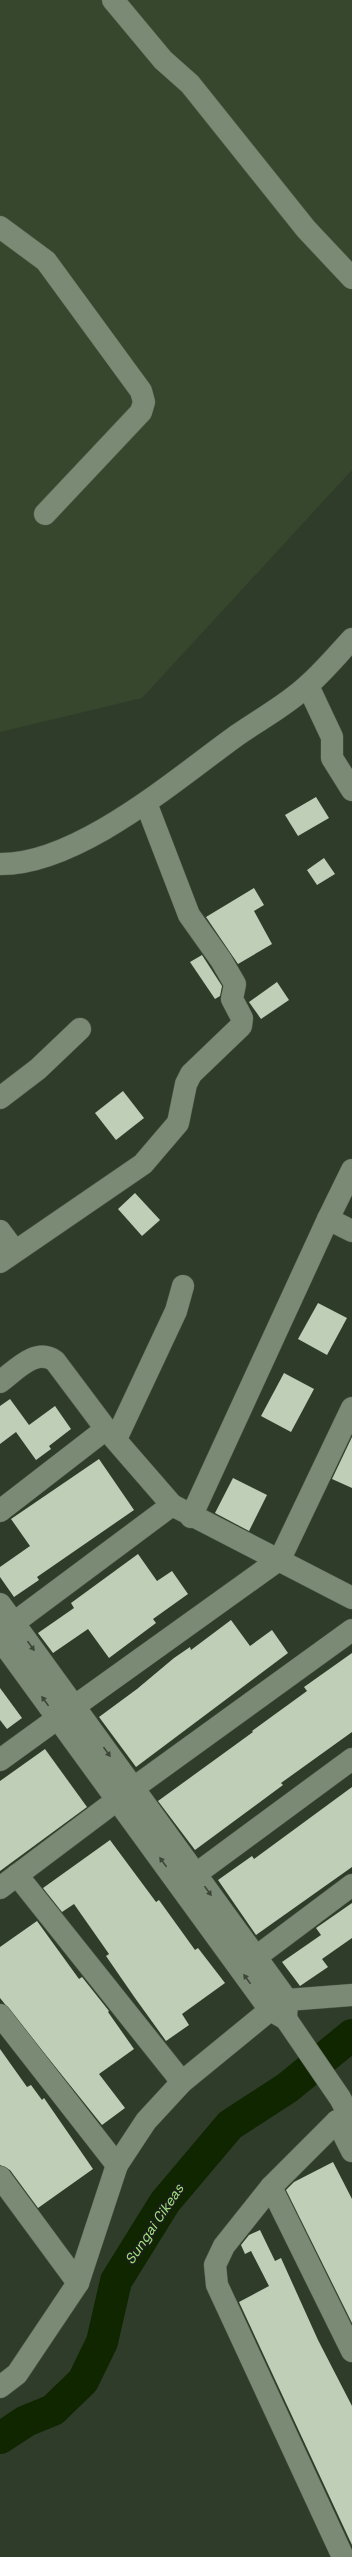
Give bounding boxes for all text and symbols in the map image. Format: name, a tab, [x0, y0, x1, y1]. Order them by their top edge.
one-way arrow	[27, 1641, 35, 1652]
one-way arrow	[41, 1695, 49, 1706]
one-way arrow	[103, 1746, 111, 1757]
one-way arrow	[158, 1857, 167, 1868]
one-way arrow	[204, 1886, 212, 1896]
one-way arrow	[243, 1974, 251, 1984]
water label: Sungai Cikeas	[121, 2180, 188, 2268]

